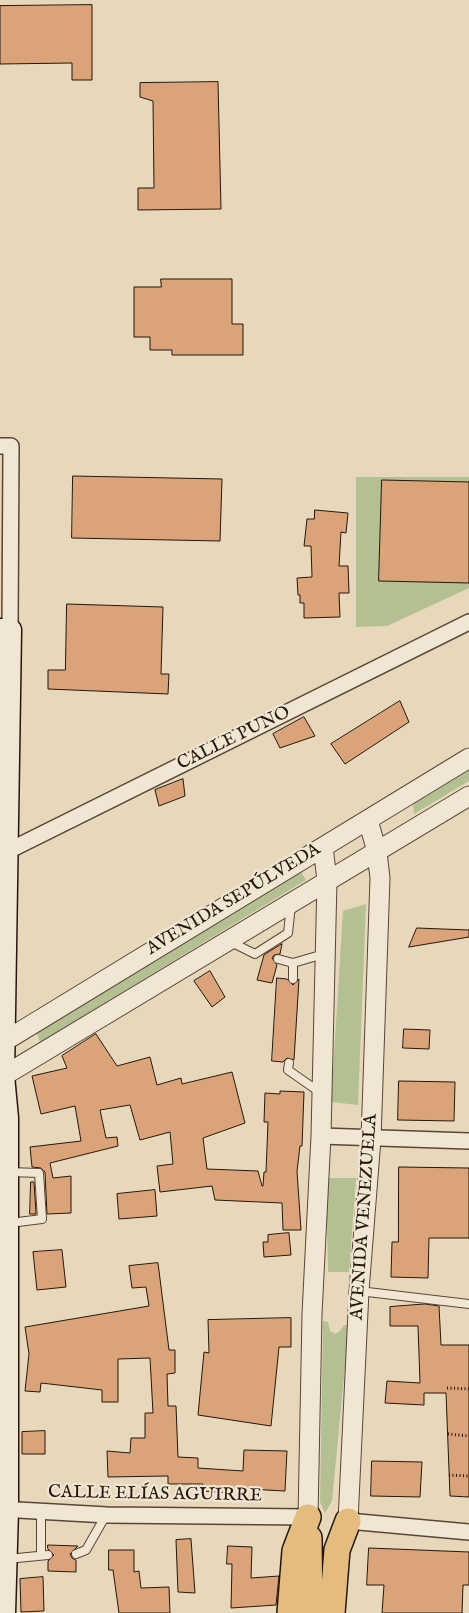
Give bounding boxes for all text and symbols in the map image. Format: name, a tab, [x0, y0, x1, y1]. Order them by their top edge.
street label: CALLE PUNO	[174, 702, 294, 776]
street label: AVENIDA SEPÚLVEDA	[143, 839, 325, 961]
street label: AVENIDA VENEZUELA	[347, 1113, 383, 1321]
street label: CALLE ELÍAS AGUIRRE	[48, 1482, 262, 1508]

